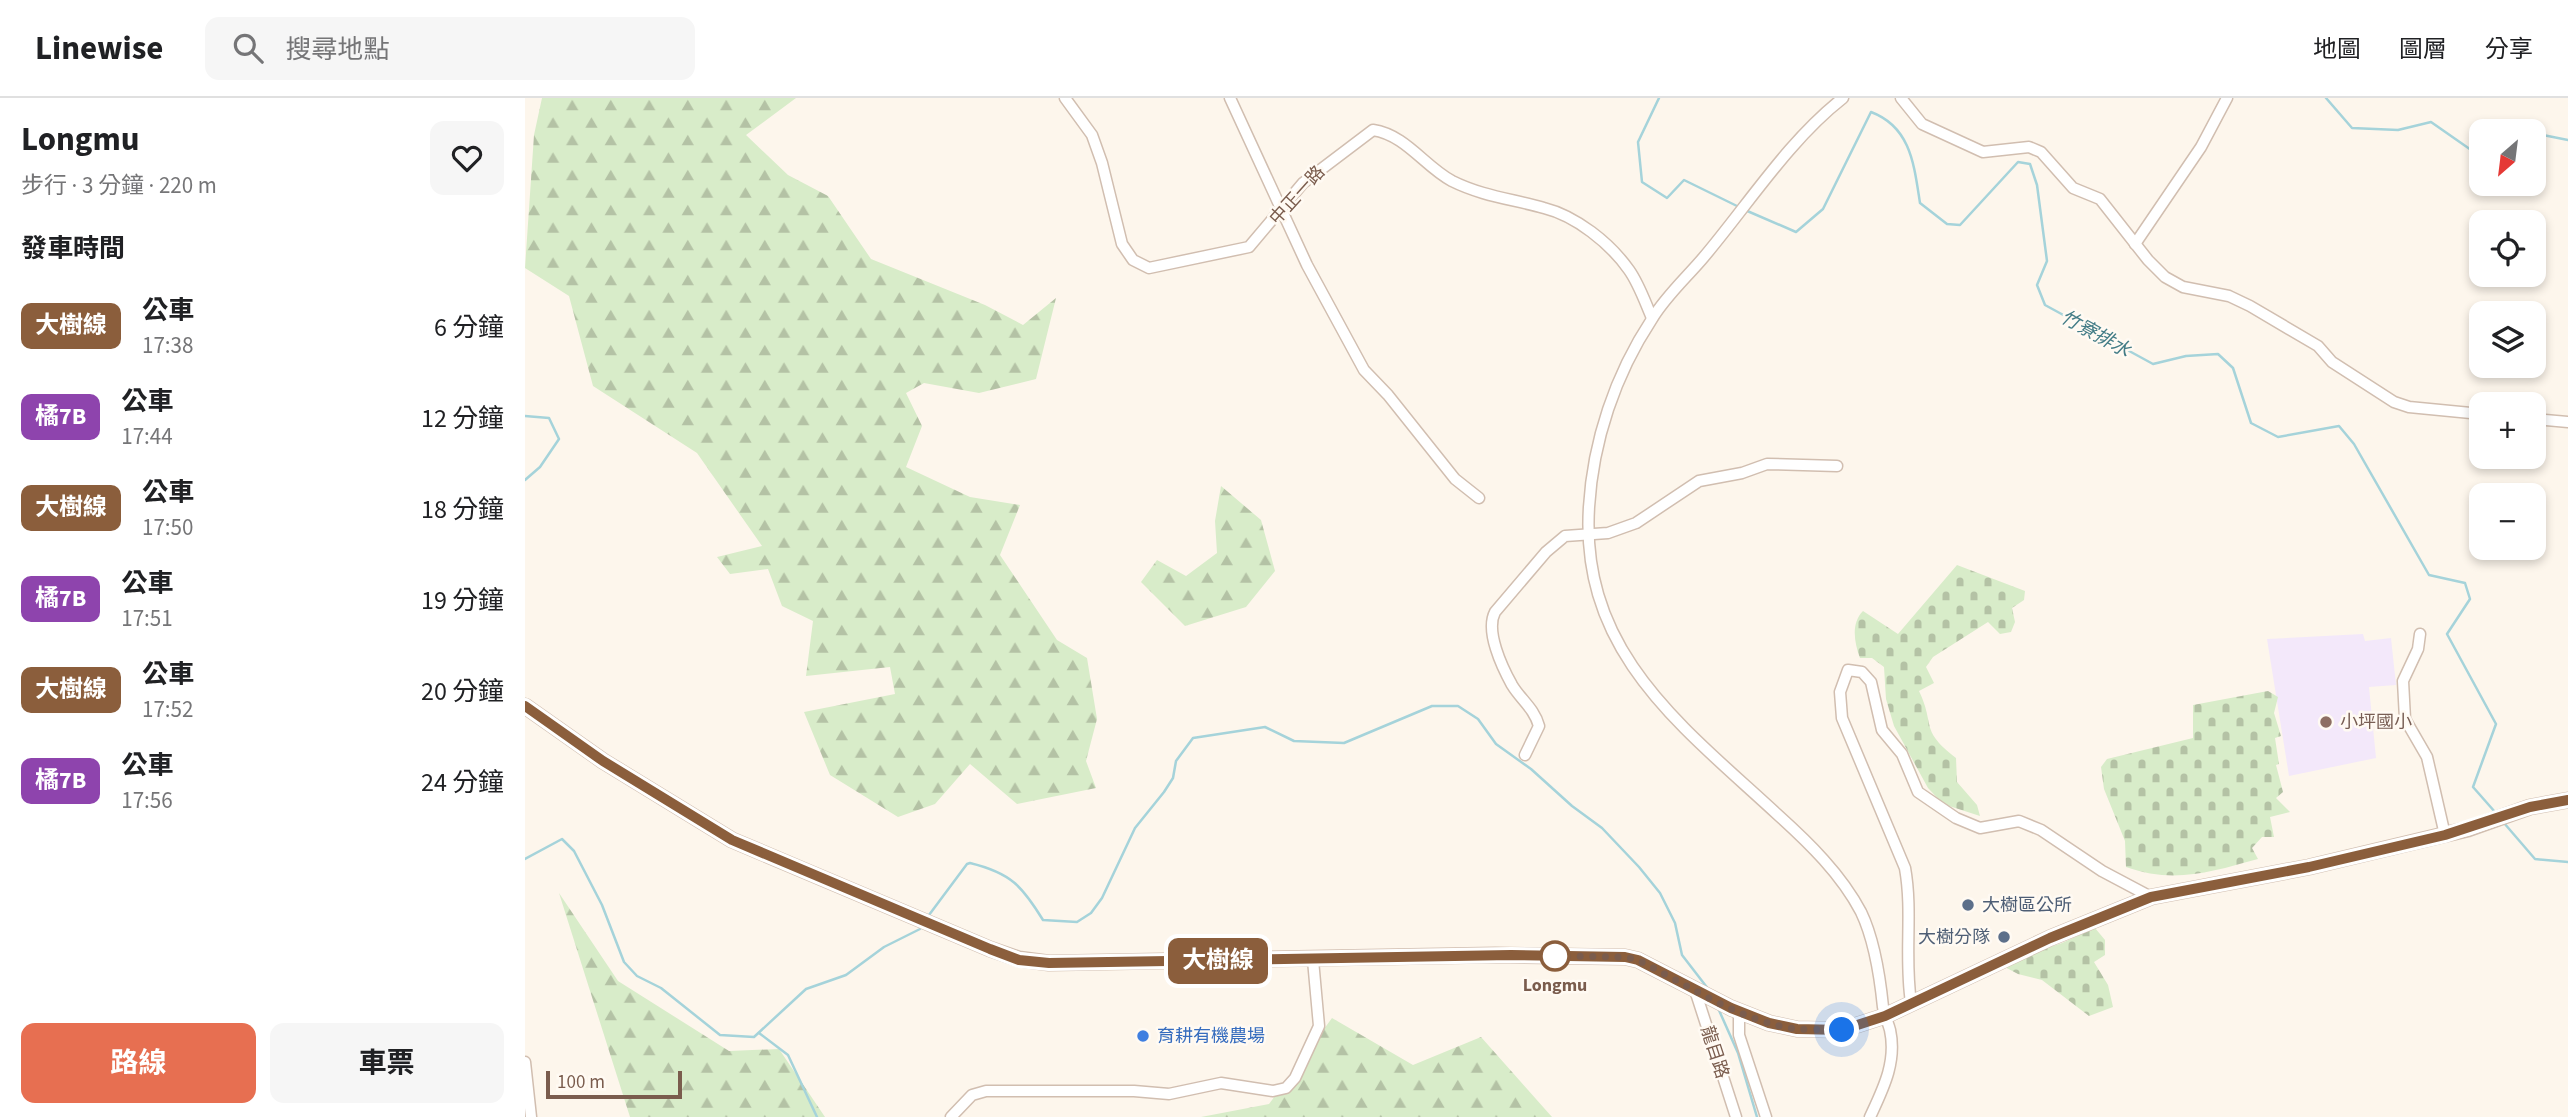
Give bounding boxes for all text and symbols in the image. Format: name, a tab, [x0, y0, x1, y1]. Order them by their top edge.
search box	[205, 17, 695, 80]
text: Linewise	[35, 25, 163, 72]
icon: search	[229, 29, 267, 67]
text: 搜尋地點	[285, 31, 389, 68]
text: 地圖	[2313, 32, 2361, 67]
text: 圖層	[2399, 32, 2447, 67]
text: 分享	[2485, 32, 2533, 67]
text: Longmu	[21, 116, 139, 163]
north arrow	[2469, 119, 2546, 196]
map controls	[2469, 119, 2546, 560]
button: heart	[430, 121, 504, 195]
street label: 中正一路	[1264, 160, 1331, 230]
text: 步行 · 3 分鐘 · 220 m	[21, 169, 217, 202]
button: locate	[2469, 210, 2546, 287]
text: 發車時間	[21, 230, 125, 267]
text: 公車	[142, 292, 194, 329]
button: layers	[2469, 301, 2546, 378]
water label: 竹寮排水	[2055, 304, 2136, 365]
text: 大樹線	[35, 308, 107, 343]
text: 6 分鐘	[434, 309, 504, 346]
text: 17:38	[142, 329, 193, 362]
text: 公車	[121, 383, 173, 420]
button: +	[2469, 392, 2546, 469]
text: 橘7B	[35, 399, 86, 434]
text: 12 分鐘	[421, 400, 504, 437]
text: 17:44	[121, 420, 173, 453]
text: 公車	[142, 474, 194, 511]
button: −	[2469, 483, 2546, 560]
text: 大樹線	[35, 490, 107, 525]
text: 18 分鐘	[421, 491, 504, 528]
text: 17:50	[142, 511, 193, 544]
text: 公車	[121, 565, 173, 602]
text: 橘7B	[35, 581, 86, 616]
text: 19 分鐘	[421, 582, 504, 619]
text: 17:51	[121, 602, 173, 635]
text: 公車	[142, 656, 194, 693]
text: 大樹線	[35, 672, 107, 707]
text: 20 分鐘	[421, 673, 504, 710]
text: 17:52	[142, 693, 193, 726]
place label: 小坪國小	[2340, 710, 2412, 735]
marker: 小坪國小	[2318, 714, 2334, 730]
text: 公車	[121, 747, 173, 784]
text: 橘7B	[35, 763, 86, 798]
text: 24 分鐘	[421, 764, 504, 801]
text: 17:56	[121, 784, 173, 817]
place label: 大樹區公所	[1982, 893, 2072, 918]
marker: 大樹區公所	[1960, 897, 1976, 913]
place label: 大樹分隊	[1918, 925, 1990, 950]
marker: 大樹分隊	[1996, 929, 2012, 945]
line badge: 大樹線	[1178, 938, 1258, 984]
marker: Longmu	[1540, 941, 1570, 971]
text: 大樹線	[1182, 943, 1254, 978]
place label: Longmu	[1523, 973, 1587, 998]
your location	[1824, 1012, 1859, 1047]
button: 路線	[21, 1023, 256, 1103]
button: 車票	[270, 1023, 504, 1103]
street label: 龍目路	[1694, 1023, 1735, 1082]
place label: 育耕有機農場	[1157, 1024, 1265, 1049]
marker: 育耕有機農場	[1135, 1028, 1151, 1044]
scale bar	[546, 1068, 683, 1100]
text: 100 m	[557, 1069, 605, 1096]

